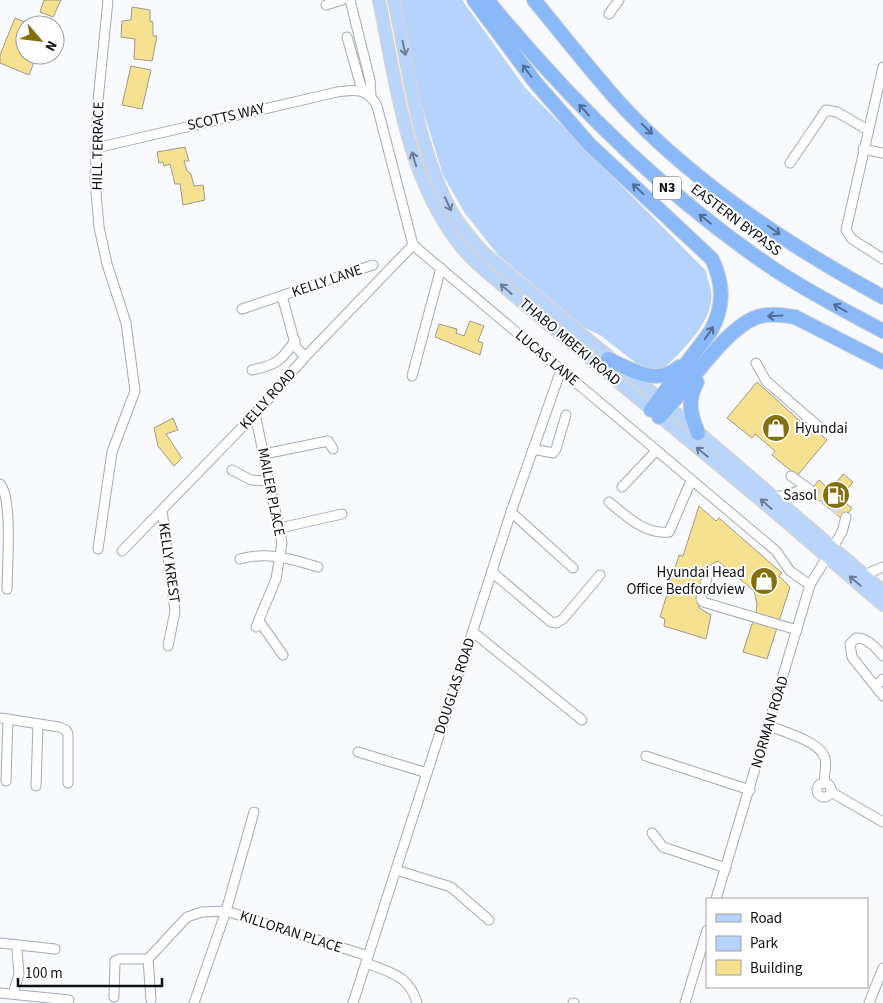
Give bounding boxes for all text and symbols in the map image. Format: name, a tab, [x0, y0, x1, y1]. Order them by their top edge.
north arrow	[15, 15, 65, 65]
text: N	[40, 37, 62, 54]
one-way arrow	[400, 39, 409, 55]
one-way arrow	[522, 64, 532, 78]
street label: SCOTTS WAY	[185, 98, 268, 136]
street label: HILL TERRACE	[87, 101, 109, 191]
one-way arrow	[578, 104, 590, 117]
one-way arrow	[641, 123, 653, 135]
one-way arrow	[408, 151, 418, 167]
road number: N3	[653, 177, 681, 200]
street label: EASTERN BYPASS	[686, 179, 786, 261]
one-way arrow	[632, 183, 645, 195]
one-way arrow	[443, 196, 453, 211]
one-way arrow	[698, 213, 711, 224]
one-way arrow	[767, 225, 781, 235]
street label: KELLY LANE	[289, 259, 365, 303]
one-way arrow	[500, 283, 513, 295]
street label: THABO MBEKI ROAD	[515, 293, 625, 391]
one-way arrow	[834, 302, 848, 312]
one-way arrow	[768, 311, 784, 320]
street label: LUCAS LANE	[511, 325, 583, 391]
one-way arrow	[704, 326, 714, 340]
street label: KELLY ROAD	[235, 364, 301, 434]
shop icon: Hyundai	[761, 413, 791, 443]
place label: Hyundai	[795, 418, 848, 439]
street label: MAILER PLACE	[252, 446, 290, 538]
one-way arrow	[696, 446, 709, 457]
fuel station icon: Sasol	[821, 480, 851, 510]
place label: Sasol	[783, 485, 817, 506]
one-way arrow	[760, 499, 773, 510]
street label: KELLY KREST	[153, 521, 185, 605]
place label: Hyundai Head Office Bedfordview	[626, 562, 745, 600]
shop icon: Hyundai Head Office Bedfordview	[749, 566, 779, 596]
one-way arrow	[848, 575, 861, 586]
street label: DOUGLAS ROAD	[430, 635, 480, 737]
street label: NORMAN ROAD	[746, 673, 794, 771]
legend	[706, 898, 868, 988]
street label: KILLORAN PLACE	[237, 906, 345, 958]
text: Road	[750, 908, 782, 929]
text: Park	[750, 933, 779, 954]
scale bar	[18, 956, 161, 988]
text: Building	[750, 958, 803, 979]
text: 100 m	[25, 963, 63, 984]

